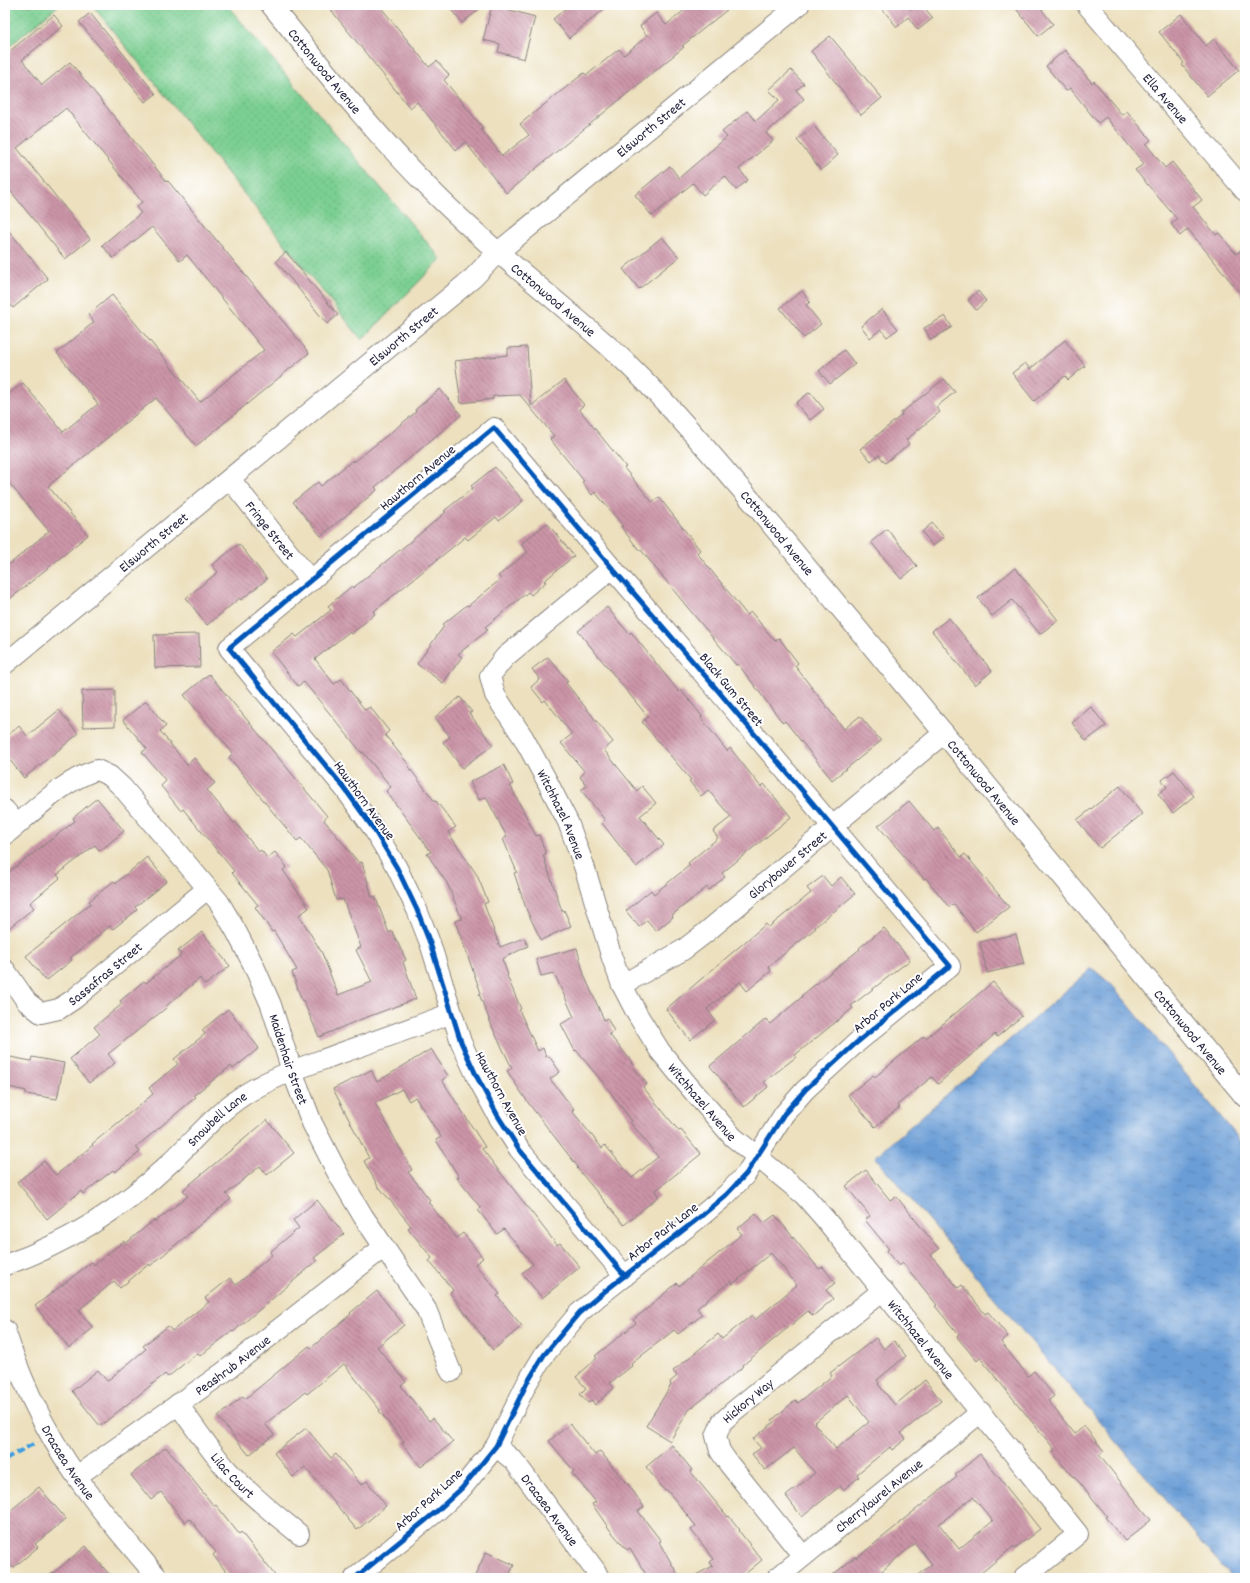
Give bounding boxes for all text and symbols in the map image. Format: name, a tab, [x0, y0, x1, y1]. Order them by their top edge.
street label: Cottonwood Avenue	[282, 25, 365, 119]
street label: Ella Avenue	[1137, 69, 1192, 129]
street label: Elsworth Street	[613, 94, 691, 163]
street label: Cottonwood Avenue	[505, 259, 599, 343]
street label: Elsworth Street	[365, 302, 443, 372]
street label: Hawthorn Avenue	[376, 441, 461, 516]
street label: Cottonwood Avenue	[735, 487, 818, 581]
street label: Fringe Street	[239, 497, 298, 565]
street label: Elsworth Street	[115, 509, 194, 578]
street label: Black Gum Street	[694, 649, 767, 732]
street label: Cottonwood Avenue	[941, 736, 1024, 830]
street label: Hawthorn Avenue	[328, 757, 399, 845]
street label: Witchhazel Avenue	[531, 766, 589, 863]
street label: Glorybower Street	[744, 827, 832, 905]
street label: Sassafras Street	[65, 938, 147, 1012]
street label: Arbor Park Lane	[849, 968, 927, 1039]
street label: Cottonwood Avenue	[1148, 986, 1231, 1080]
street label: Maidenhair Street	[262, 1012, 312, 1108]
street label: Hawthorn Avenue	[469, 1048, 532, 1140]
street label: Witchhazel Avenue	[662, 1060, 740, 1146]
street label: Snowbell Lane	[183, 1088, 252, 1152]
street label: Arbor Park Lane	[623, 1198, 703, 1267]
street label: Witchhazel Avenue	[882, 1296, 958, 1384]
street label: Peashrub Avenue	[191, 1331, 276, 1402]
street label: Hickory Way	[718, 1374, 779, 1429]
street label: Dracaea Avenue	[35, 1422, 98, 1505]
street label: Lilac Court	[205, 1449, 258, 1504]
street label: Cherrylaurel Avenue	[832, 1455, 928, 1539]
street label: Arbor Park Lane	[391, 1464, 468, 1537]
street label: Dracaea Avenue	[515, 1471, 582, 1551]

